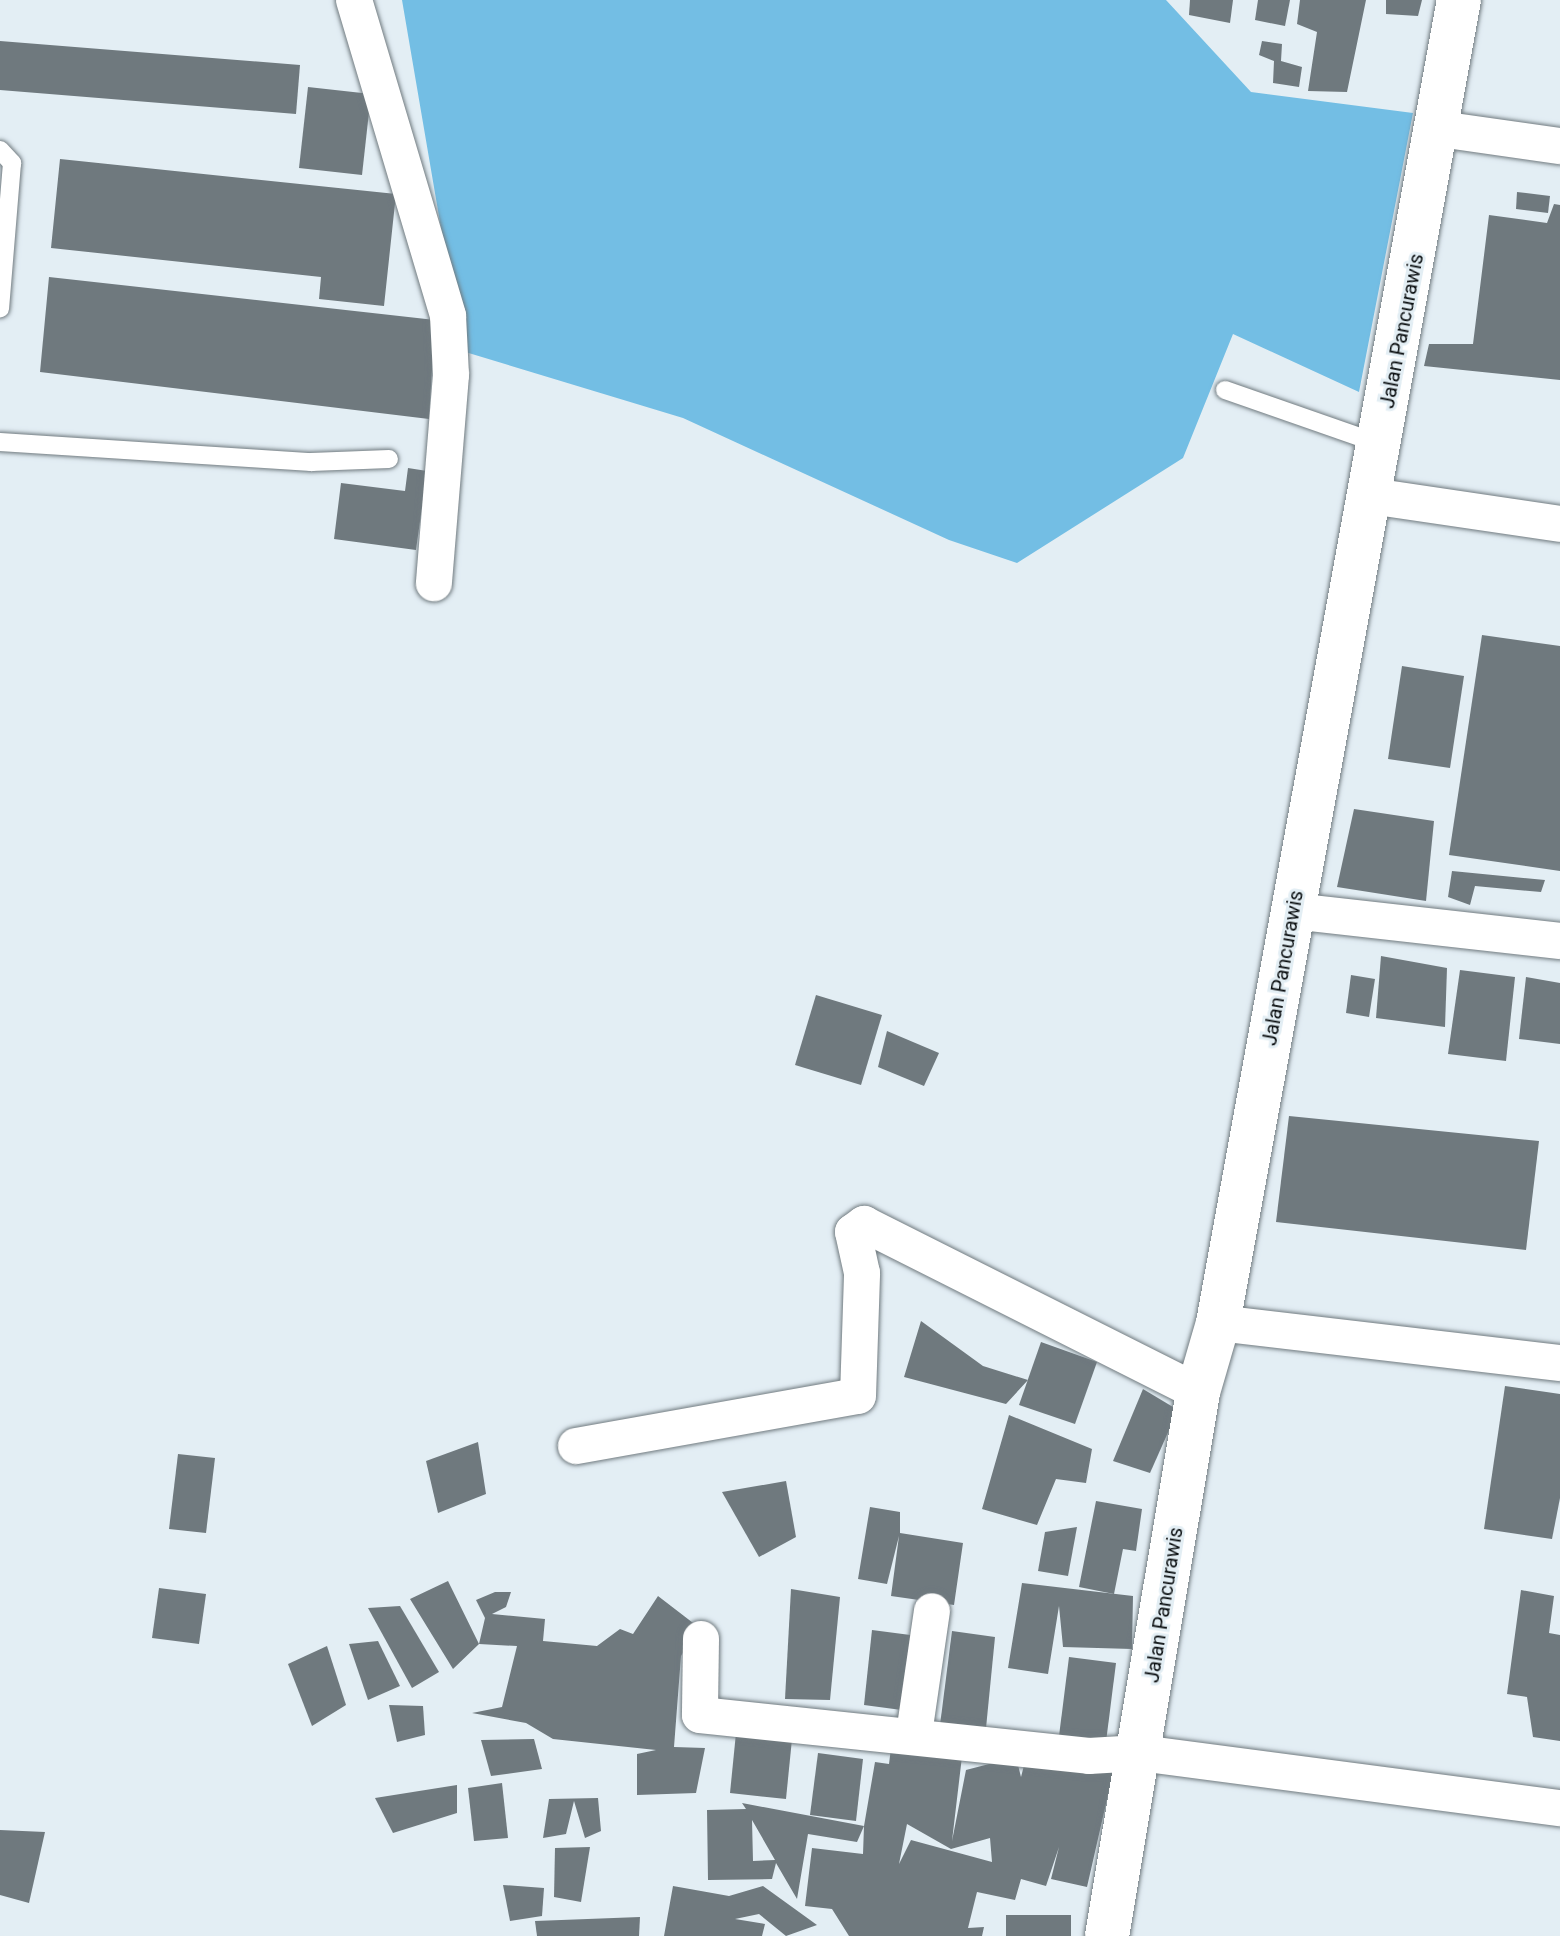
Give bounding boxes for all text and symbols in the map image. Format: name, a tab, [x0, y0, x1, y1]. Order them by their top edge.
street label: Jalan Pancurawis	[1375, 252, 1429, 410]
street label: Jalan Pancurawis	[1258, 889, 1308, 1047]
street label: Jalan Pancurawis	[1140, 1526, 1188, 1684]

